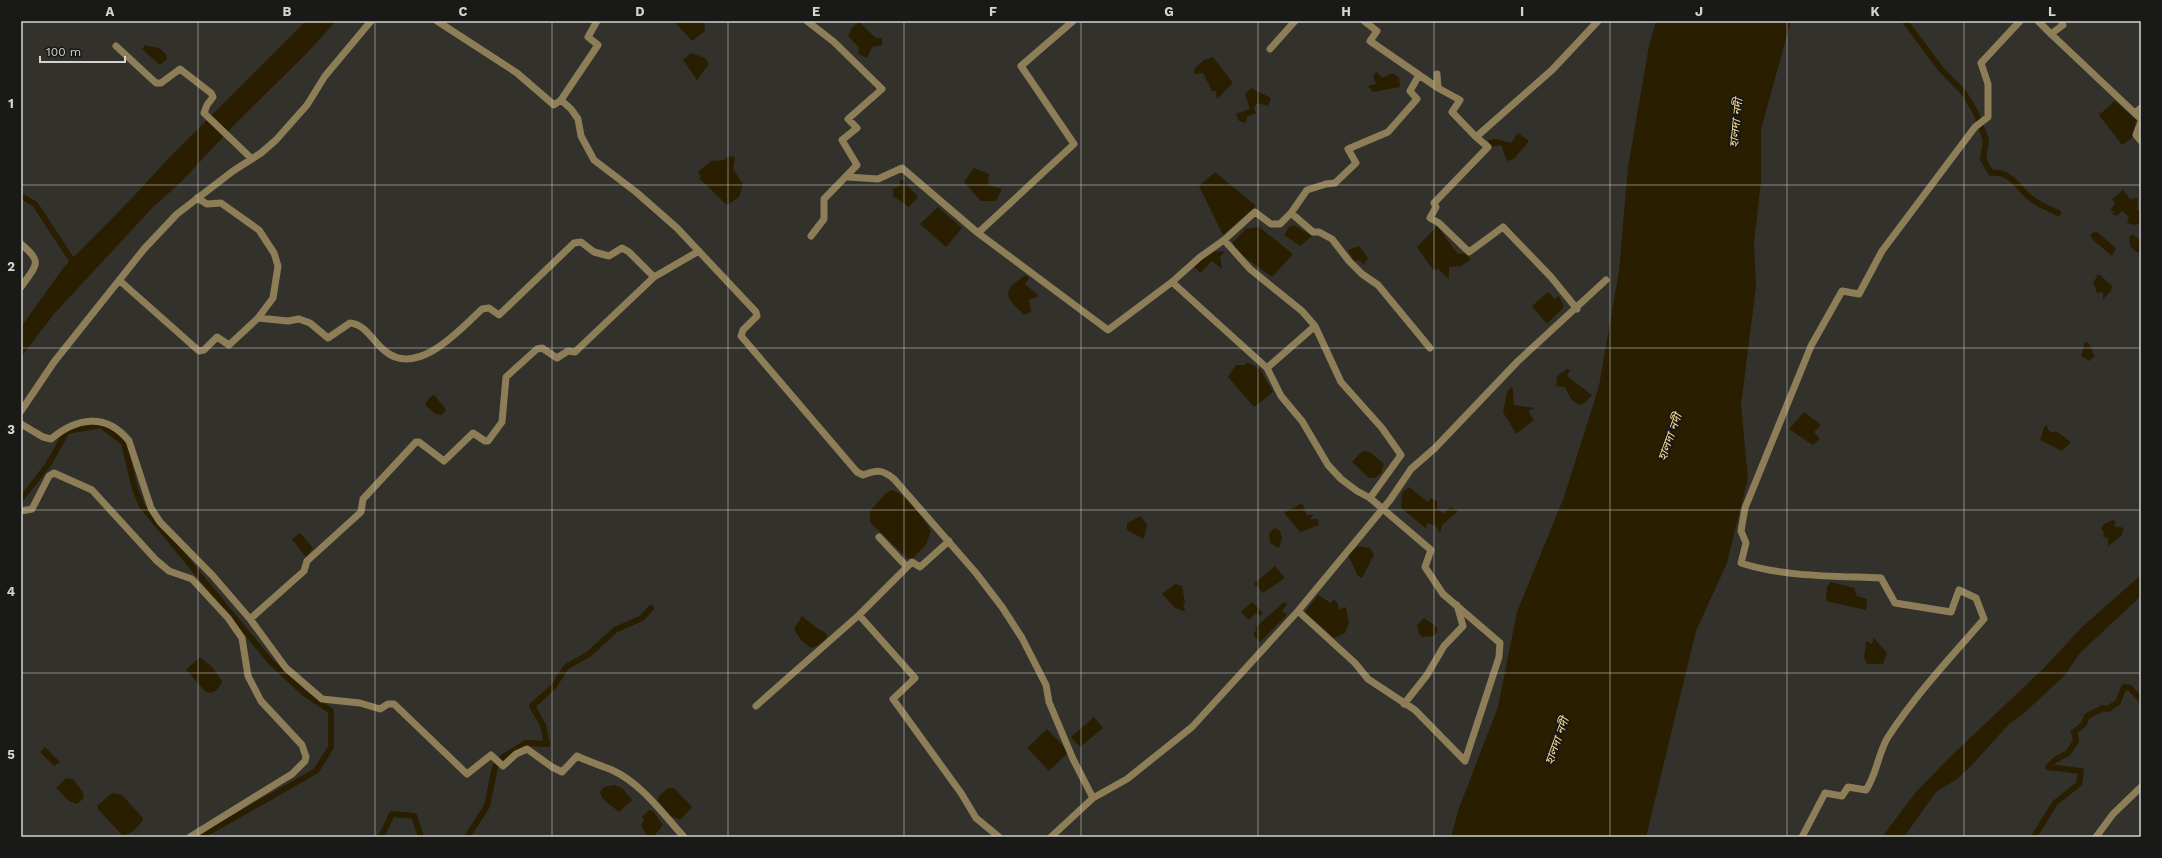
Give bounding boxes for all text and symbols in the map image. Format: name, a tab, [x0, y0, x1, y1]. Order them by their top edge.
text: A	[106, 4, 115, 19]
text: B	[283, 4, 292, 19]
text: C	[459, 4, 468, 19]
text: D	[635, 4, 645, 19]
text: E	[812, 4, 820, 19]
text: F	[989, 4, 997, 19]
text: G	[1164, 4, 1174, 19]
text: H	[1341, 4, 1351, 19]
text: I	[1520, 4, 1524, 19]
text: J	[1695, 4, 1703, 19]
text: K	[1870, 4, 1880, 19]
text: L	[2048, 4, 2056, 19]
scale bar	[40, 38, 125, 64]
text: 100 m	[46, 45, 81, 59]
water label: হালদা নদী	[1726, 95, 1746, 148]
text: 1	[8, 96, 14, 111]
text: 2	[7, 259, 15, 274]
water label: হালদা নদী	[1655, 409, 1686, 463]
text: 3	[7, 422, 15, 437]
text: 4	[7, 584, 16, 599]
water label: হালদা নদী	[1542, 713, 1573, 767]
text: 5	[7, 747, 15, 762]

